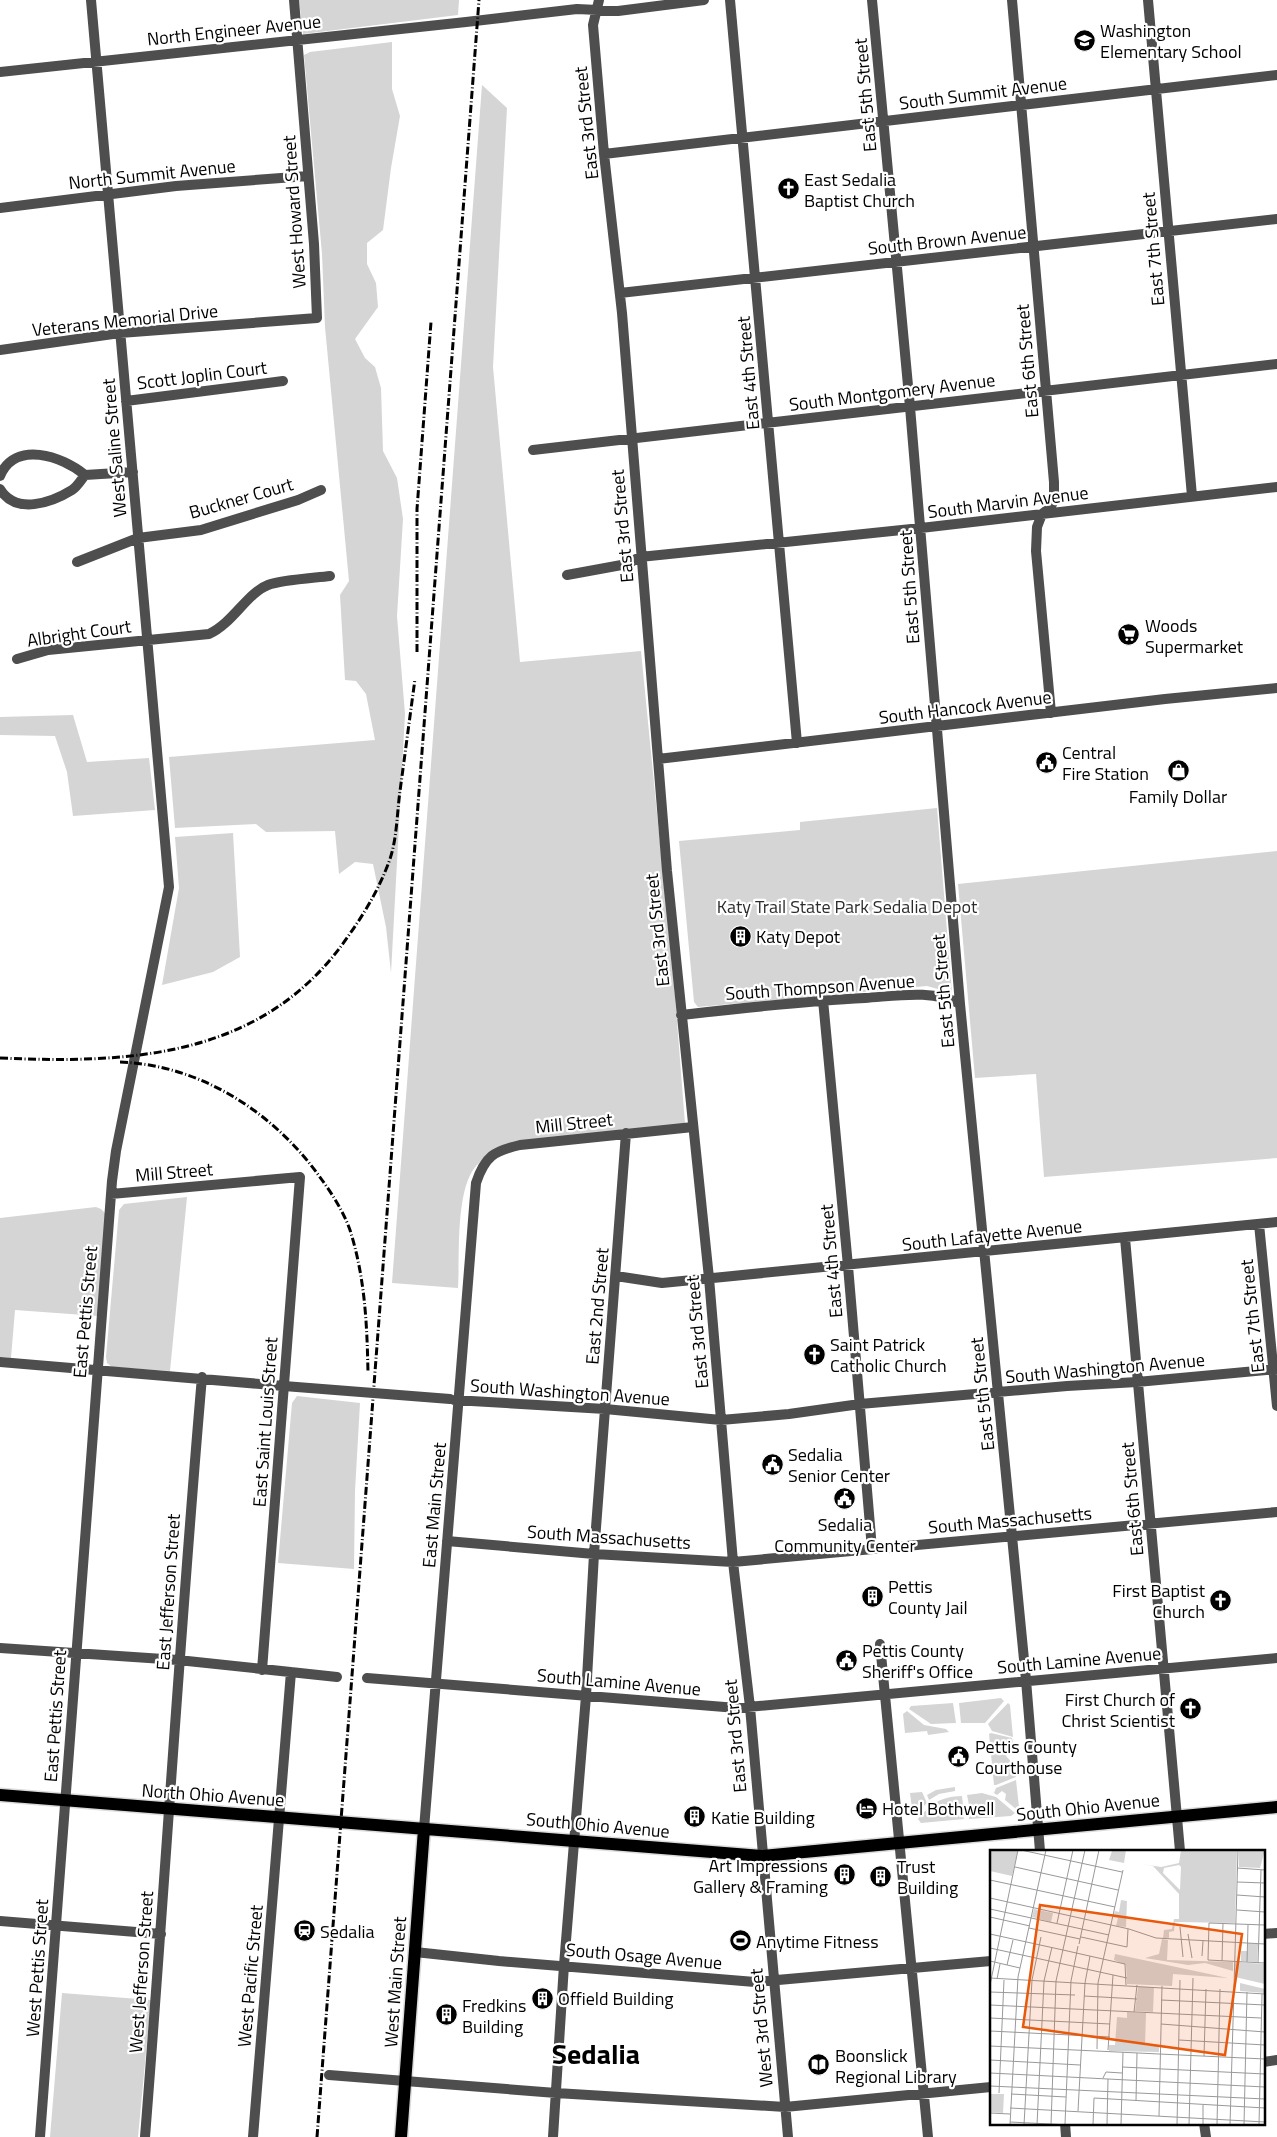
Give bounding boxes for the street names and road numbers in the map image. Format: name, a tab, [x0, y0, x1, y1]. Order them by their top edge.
street label: North Engineer Avenue	[146, 7, 322, 53]
street label: East 5th Street	[847, 36, 883, 153]
street label: East 3rd Street	[567, 64, 605, 181]
street label: South Summit Avenue	[898, 69, 1068, 117]
street label: West Howard Street	[275, 134, 313, 289]
street label: North Summit Avenue	[67, 152, 237, 196]
street label: East 7th Street	[1135, 190, 1171, 307]
street label: South Brown Avenue	[867, 218, 1027, 262]
street label: Veterans Memorial Drive	[31, 297, 219, 343]
street label: East 6th Street	[1009, 302, 1045, 419]
street label: East 4th Street	[730, 314, 766, 431]
street label: Scott Joplin Court	[136, 354, 269, 396]
street label: South Montgomery Avenue	[787, 366, 997, 418]
street label: West Saline Street	[94, 377, 134, 519]
street label: East 3rd Street	[604, 468, 640, 584]
street label: Buckner Court	[186, 470, 297, 526]
street label: South Marvin Avenue	[926, 479, 1090, 525]
street label: East 5th Street	[892, 529, 926, 645]
street label: Albright Court	[25, 612, 133, 654]
street label: South Hancock Avenue	[877, 683, 1053, 731]
street label: East 3rd Street	[638, 871, 676, 988]
street label: East 5th Street	[925, 932, 961, 1049]
street label: South Thompson Avenue	[724, 967, 916, 1007]
street label: Mill Street	[534, 1105, 615, 1140]
street label: Mill Street	[134, 1155, 215, 1189]
street label: East 4th Street	[813, 1202, 849, 1319]
street label: South Lafayette Avenue	[901, 1212, 1083, 1258]
street label: East Pettis Street	[66, 1244, 104, 1379]
street label: East 2nd Street	[578, 1246, 616, 1366]
street label: East 7th Street	[1233, 1257, 1271, 1374]
street label: East 3rd Street	[679, 1274, 715, 1390]
street label: East Saint Louis Street	[246, 1335, 284, 1508]
street label: East 5th Street	[963, 1335, 1001, 1452]
street label: South Washington Avenue	[1004, 1346, 1206, 1390]
street label: South Washington Avenue	[469, 1372, 671, 1412]
street label: East 6th Street	[1114, 1440, 1150, 1557]
street label: East Main Street	[415, 1441, 453, 1569]
street label: South Massachusetts	[927, 1499, 1093, 1541]
street label: East Jefferson Street	[149, 1512, 187, 1671]
street label: South Massachusetts	[526, 1518, 692, 1556]
street label: South Lamine Avenue	[996, 1639, 1162, 1681]
street label: East Pettis Street	[37, 1648, 73, 1783]
street label: South Lamine Avenue	[536, 1661, 702, 1703]
street label: East 3rd Street	[717, 1678, 753, 1794]
street label: North Ohio Avenue	[141, 1777, 285, 1813]
street label: South Ohio Avenue	[1015, 1786, 1161, 1828]
street label: South Ohio Avenue	[525, 1805, 671, 1845]
street label: West Jefferson Street	[122, 1889, 160, 2054]
street label: West Pettis Street	[19, 1897, 55, 2038]
street label: West Pacific Street	[230, 1903, 270, 2048]
street label: West Main Street	[377, 1915, 413, 2049]
street label: South Osage Avenue	[565, 1936, 723, 1976]
street label: West 3rd Street	[742, 1967, 780, 2089]

